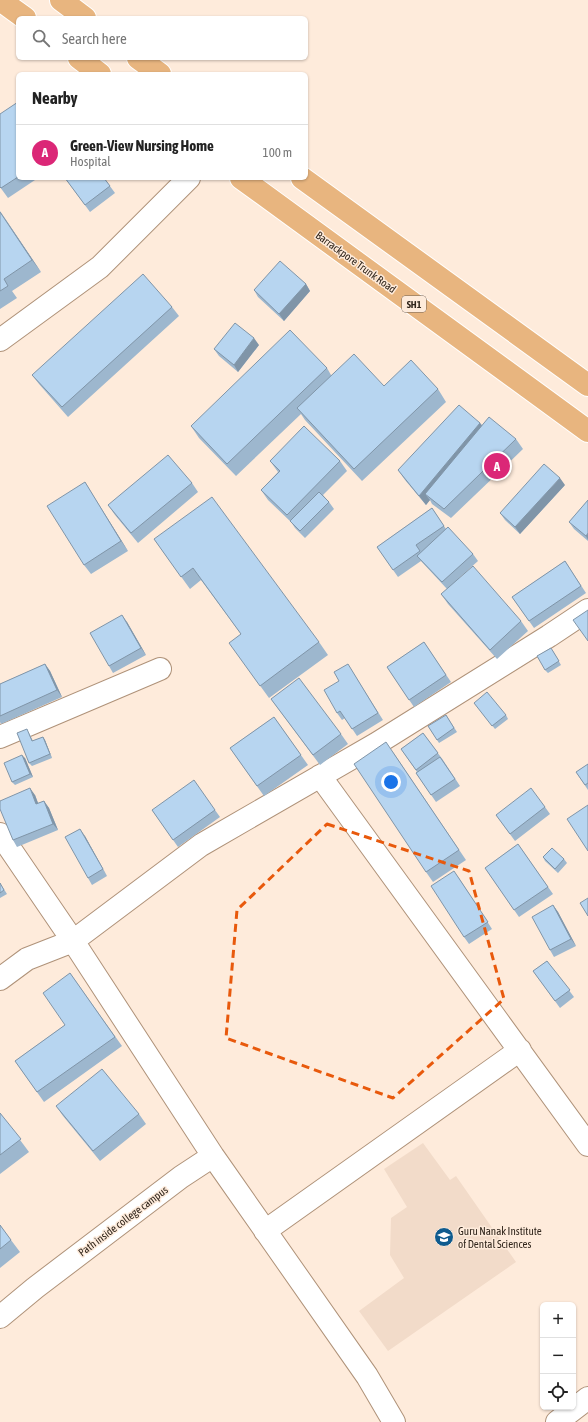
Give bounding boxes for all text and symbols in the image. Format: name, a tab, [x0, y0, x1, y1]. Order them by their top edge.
search box	[16, 16, 308, 60]
icon: search	[30, 27, 52, 49]
text: Search here	[62, 30, 127, 47]
text: Nearby	[32, 88, 78, 108]
text: Green-View Nursing Home	[70, 137, 214, 154]
text: A	[42, 145, 48, 160]
text: 100 m	[263, 145, 292, 160]
text: Hospital	[70, 154, 111, 169]
street label: Barrackpore Trunk Road	[314, 229, 398, 295]
road number: SH1	[402, 296, 426, 312]
pin: A	[484, 451, 510, 481]
your location	[381, 772, 401, 792]
street label: Path inside college campus	[76, 1183, 170, 1259]
place label: Guru Nanak Institute of Dental Sciences	[458, 1225, 542, 1250]
school or university icon: Guru Nanak Institute of Dental Sciences	[433, 1226, 455, 1248]
map controls	[540, 1302, 576, 1410]
button: +	[540, 1302, 576, 1338]
button: −	[540, 1338, 576, 1374]
button: locate	[540, 1374, 576, 1410]

